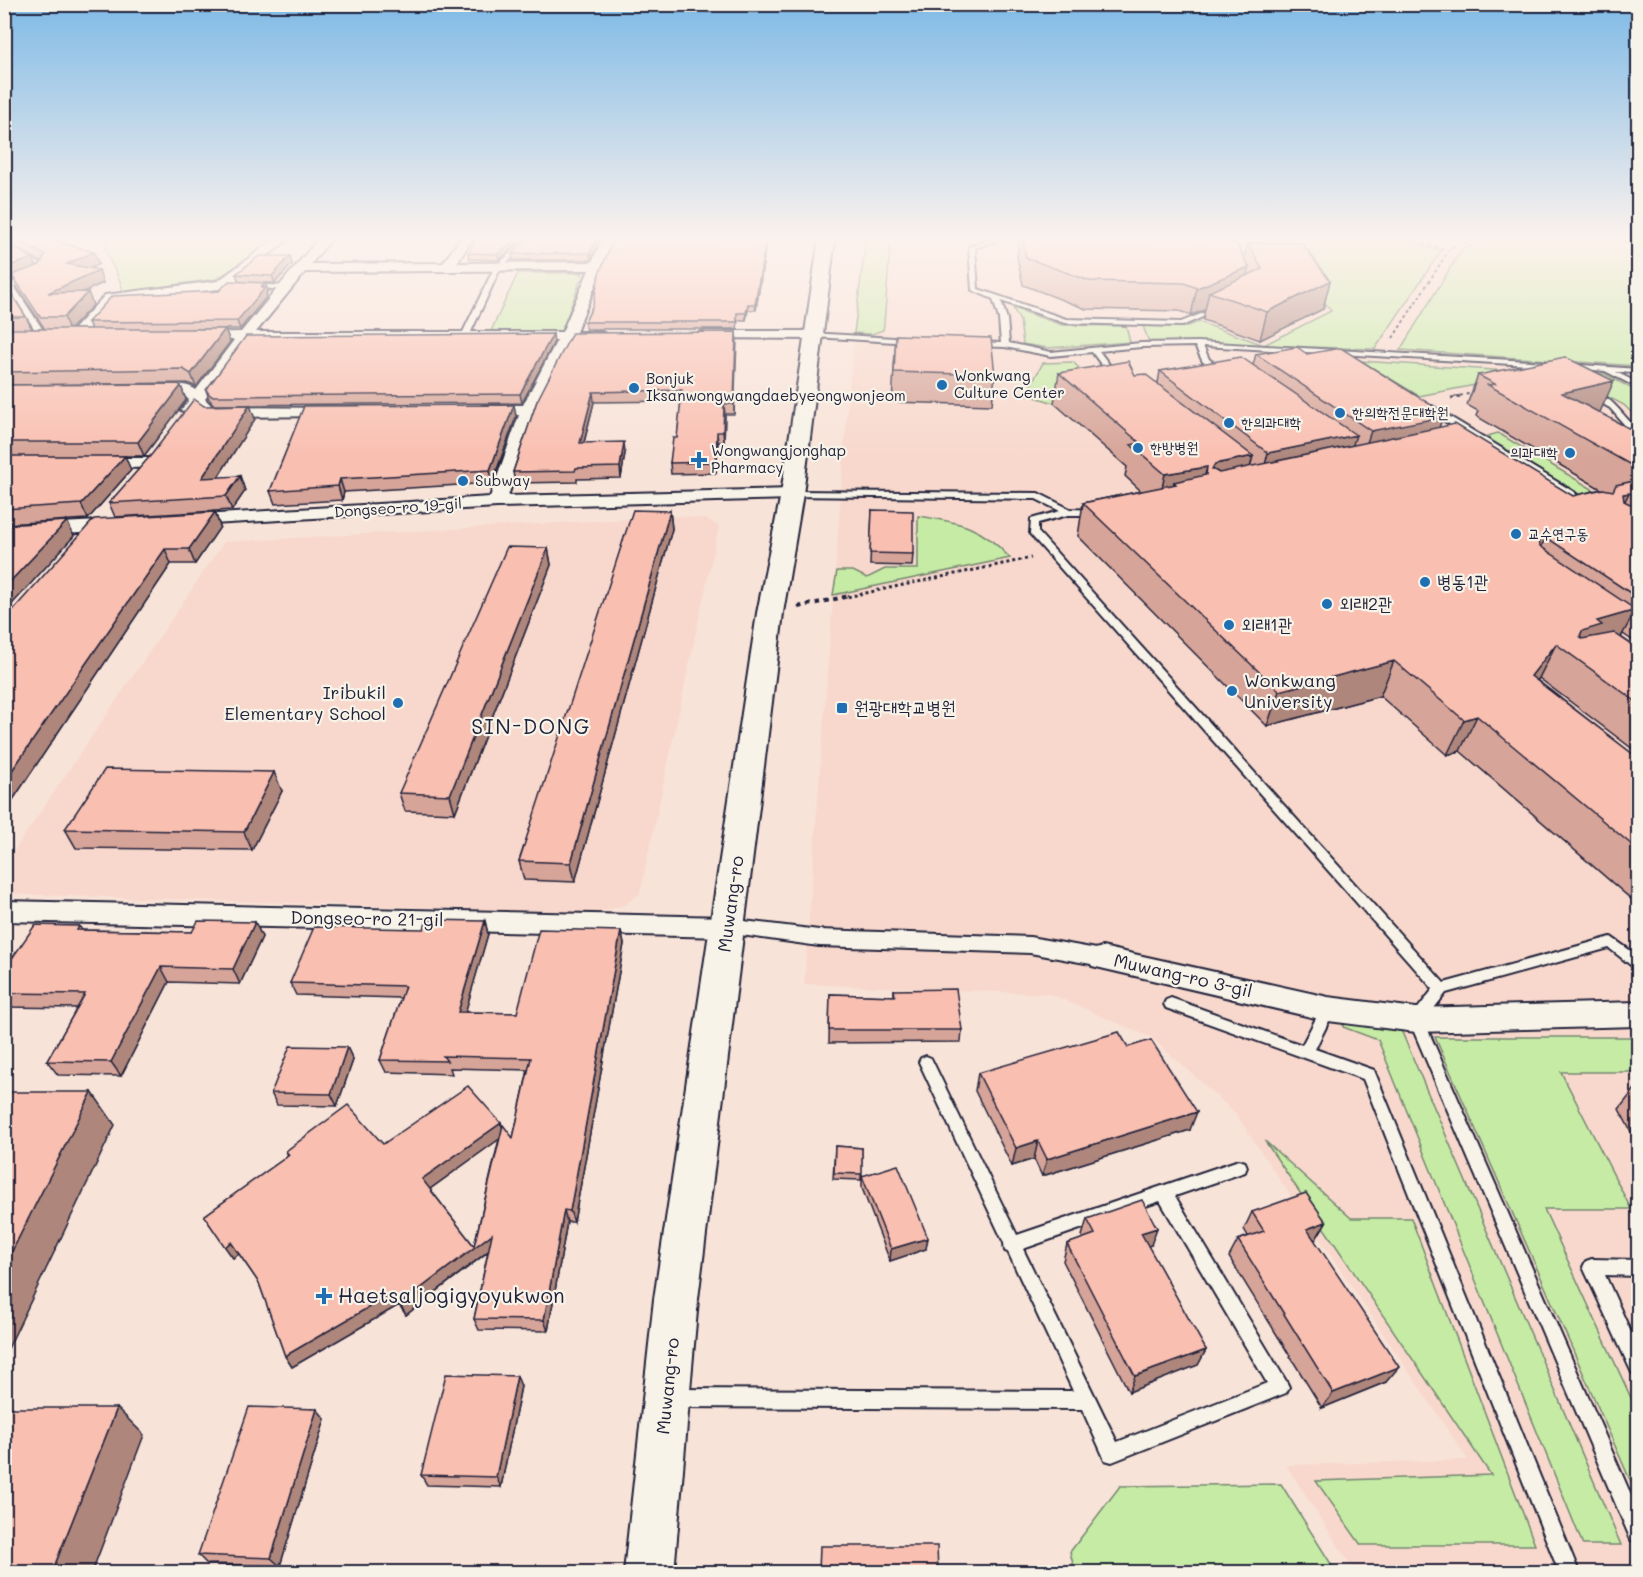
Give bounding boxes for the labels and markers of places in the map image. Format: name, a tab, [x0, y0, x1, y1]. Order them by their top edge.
place label: Wonkwang Culture Center	[954, 365, 1065, 402]
place label: Bonjuk Iksanwongwangdaebyeongwonjeom	[646, 368, 906, 405]
marker: Wonkwang Culture Center	[935, 378, 949, 392]
marker: Bonjuk Iksanwongwangdaebyeongwonjeom	[627, 381, 641, 395]
place label: 한의학전문대학원	[1352, 402, 1449, 422]
marker: 한의학전문대학원	[1333, 406, 1347, 420]
place label: 한의과대학	[1241, 412, 1301, 432]
marker: 한의과대학	[1222, 416, 1236, 430]
place label: 한방병원	[1150, 437, 1198, 457]
place label: Wongwangjonghap Pharmacy	[711, 440, 846, 477]
marker: 한방병원	[1131, 441, 1145, 455]
place label: 의과대학	[1510, 442, 1558, 462]
marker: 의과대학	[1563, 446, 1577, 460]
marker: Wongwangjonghap Pharmacy	[692, 453, 706, 467]
place label: Subway	[475, 470, 530, 490]
marker: Subway	[456, 474, 470, 488]
place label: 교수연구동	[1528, 523, 1588, 543]
marker: 교수연구동	[1509, 527, 1523, 541]
place label: 병동1관	[1437, 569, 1489, 593]
marker: 병동1관	[1418, 575, 1432, 589]
place label: 외래2관	[1339, 591, 1392, 615]
marker: 외래2관	[1320, 597, 1334, 611]
place label: 외래1관	[1241, 612, 1293, 636]
marker: 외래1관	[1222, 618, 1236, 632]
place label: Wonkwang University	[1244, 668, 1336, 713]
place label: Iribukil Elementary School	[225, 680, 386, 725]
marker: Wonkwang University	[1225, 684, 1239, 698]
place label: 원광대학교병원	[854, 695, 955, 719]
marker: Iribukil Elementary School	[391, 696, 405, 710]
marker: 원광대학교병원	[835, 701, 849, 715]
place label: Haetsaljogigyoyukwon	[338, 1281, 565, 1308]
marker: Haetsaljogigyoyukwon	[315, 1287, 333, 1305]

